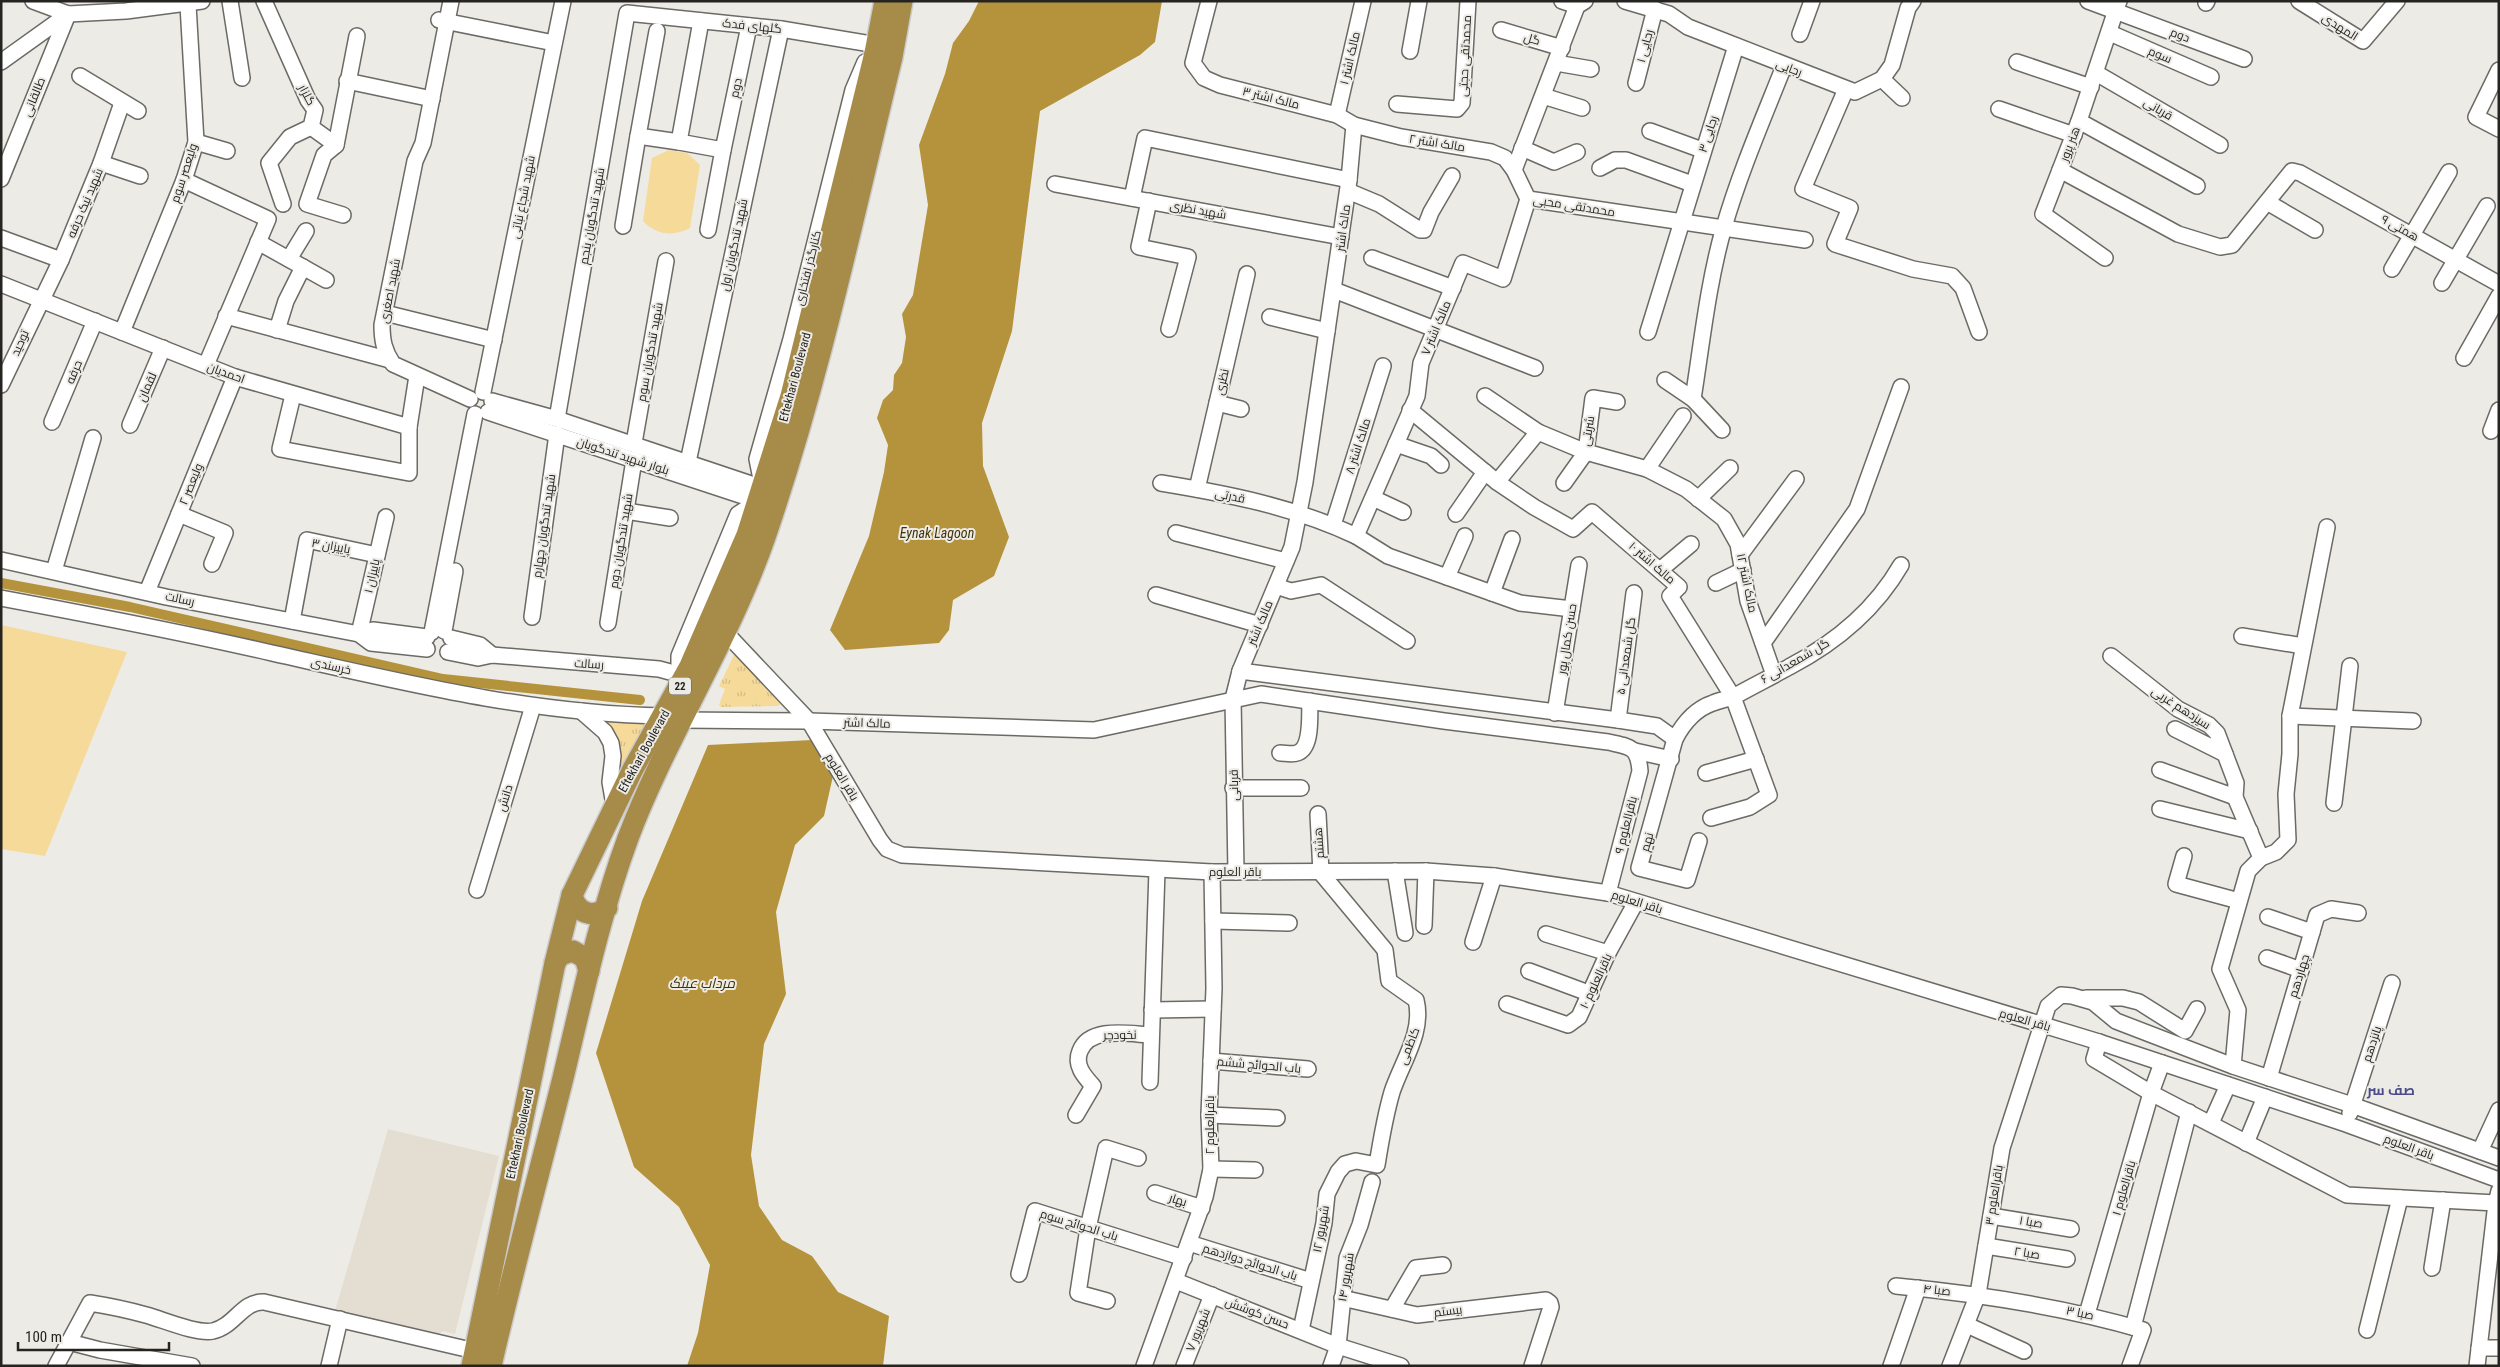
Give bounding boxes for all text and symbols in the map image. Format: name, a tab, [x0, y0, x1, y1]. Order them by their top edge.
street label: المهدی	[2319, 11, 2361, 43]
street label: محمدتقی حجتی	[1456, 15, 1474, 97]
street label: گلهای فدک	[721, 16, 783, 36]
street label: دوم	[2168, 25, 2192, 46]
street label: رجایی ۱	[1634, 28, 1656, 64]
street label: مالک اشتر ۱	[1337, 30, 1363, 86]
street label: گل	[1522, 30, 1542, 48]
street label: سوم	[2146, 44, 2174, 67]
street label: رجایی	[1774, 57, 1804, 79]
street label: طالقانی	[20, 75, 48, 119]
street label: دوم	[727, 77, 746, 99]
street label: گلزار	[295, 81, 318, 108]
street label: مالک اشتر ۳	[1241, 84, 1301, 112]
street label: قربانی	[2141, 95, 2175, 123]
street label: رجایی ۳	[1695, 114, 1721, 154]
street label: هنر پرور	[2057, 125, 2085, 165]
street label: مالک اشتر ۲	[1408, 132, 1466, 154]
street label: ولیعصر سوم	[168, 142, 201, 205]
street label: شهید شجاع نباتی	[508, 154, 539, 240]
street label: شهید نیک حرفه	[64, 166, 106, 240]
street label: شهید تندگویان پنجم	[577, 166, 609, 266]
street label: محمدتقی محبی	[1532, 193, 1616, 219]
street label: شهید تندگویان اول	[717, 198, 751, 292]
street label: شهید نظری	[1169, 198, 1227, 222]
street label: مالک اشتر	[1333, 204, 1353, 253]
street label: همتی ۹	[2379, 212, 2421, 244]
street label: کنارگذر افتخاری	[792, 229, 824, 307]
street label: شهید اصغری	[377, 257, 403, 325]
street label: مالک اشتر ۷	[1418, 299, 1454, 357]
street label: شهید تندگویان سوم	[634, 301, 667, 403]
street label: توحید	[8, 327, 32, 358]
street label: Eftekhari Boulevard	[776, 331, 814, 423]
street label: حرفه	[63, 358, 85, 386]
street label: احمدیان	[205, 360, 247, 386]
street label: نظری	[1212, 367, 1232, 397]
street label: لقمان	[134, 370, 160, 404]
street label: شربتی	[1579, 415, 1597, 447]
street label: مالک اشتر ۸	[1342, 416, 1374, 476]
street label: بلوار شهید تندگویان	[575, 434, 671, 478]
street label: ولیعصر ۲	[176, 461, 206, 507]
street label: شهید تندگویان چهارم	[530, 473, 560, 579]
street label: قدرتی	[1214, 486, 1246, 506]
street label: شهید تندگویان دوم	[607, 492, 636, 590]
water label: Eynak Lagoon	[900, 525, 974, 541]
street label: پاییزان ۳	[310, 536, 352, 558]
street label: مالک اشتر ۱۰	[1626, 539, 1678, 587]
street label: مالک اشتر ۱۲	[1734, 552, 1760, 614]
street label: پاییزان ۱	[361, 557, 385, 595]
street label: رسالت	[164, 589, 196, 609]
street label: مالک اشتر	[1244, 598, 1276, 648]
street label: حسن کمال پور	[1554, 603, 1581, 677]
street label: گل شمعدانی ۵	[1614, 617, 1638, 695]
street label: گل شمعدانی ۶	[1758, 636, 1832, 686]
street label: خرسندی	[310, 655, 352, 677]
street label: رسالت	[574, 656, 604, 672]
road number: 22	[669, 678, 691, 694]
street label: سیزدهم غربی	[2148, 684, 2213, 733]
street label: Eftekhari Boulevard	[616, 707, 672, 795]
street label: مالک اشتر	[842, 715, 891, 731]
street label: باقر العلوم	[822, 751, 862, 804]
street label: قربانی	[1227, 769, 1241, 801]
street label: دانش	[494, 783, 516, 813]
street label: باقرالعلوم ۹	[1612, 795, 1641, 856]
street label: هشتم	[1311, 827, 1328, 859]
street label: نهم	[1638, 831, 1657, 853]
street label: باقر العلوم	[1209, 865, 1261, 880]
street label: باقر العلوم	[1609, 888, 1664, 917]
street label: باقرالعلوم ۱۰	[1577, 951, 1616, 1011]
street label: چهاردهم	[2286, 953, 2314, 1000]
water label: مرداب عینک	[669, 975, 736, 992]
street label: باقر العلوم	[1997, 1006, 2052, 1035]
street label: پانزدهم	[2360, 1024, 2386, 1064]
street label: کاظمی	[1396, 1025, 1422, 1067]
street label: نخودچر	[1102, 1028, 1137, 1044]
street label: باب الحوائج ششم	[1216, 1054, 1302, 1077]
district label: صف سر	[2366, 1082, 2415, 1099]
street label: Eftekhari Boulevard	[504, 1088, 536, 1180]
street label: باقرالعلوم ۲	[1203, 1095, 1218, 1155]
street label: باقر العلوم	[2382, 1131, 2436, 1164]
street label: باقرالعلوم ۱	[2109, 1159, 2139, 1217]
street label: باقرالعلوم ۳	[1982, 1164, 2007, 1226]
street label: بهار	[1166, 1190, 1189, 1209]
street label: شهریور ۱۲	[1310, 1204, 1332, 1254]
street label: باب الحوائج سوم	[1038, 1206, 1120, 1244]
street label: صبا ۱	[2018, 1213, 2044, 1231]
street label: باب الحوائج دوازدهم	[1201, 1241, 1299, 1284]
street label: صبا ۲	[2013, 1244, 2041, 1262]
street label: شهریور ۱۴	[1335, 1252, 1357, 1302]
street label: صبا ۴	[1923, 1282, 1951, 1298]
street label: حسن کوشش	[1223, 1294, 1291, 1332]
street label: بیستم	[1433, 1302, 1463, 1321]
street label: صبا ۳	[2065, 1303, 2095, 1323]
street label: شهریور ۷	[1183, 1306, 1213, 1353]
scale bar	[18, 1320, 169, 1352]
text: 100 m	[25, 1328, 62, 1346]

